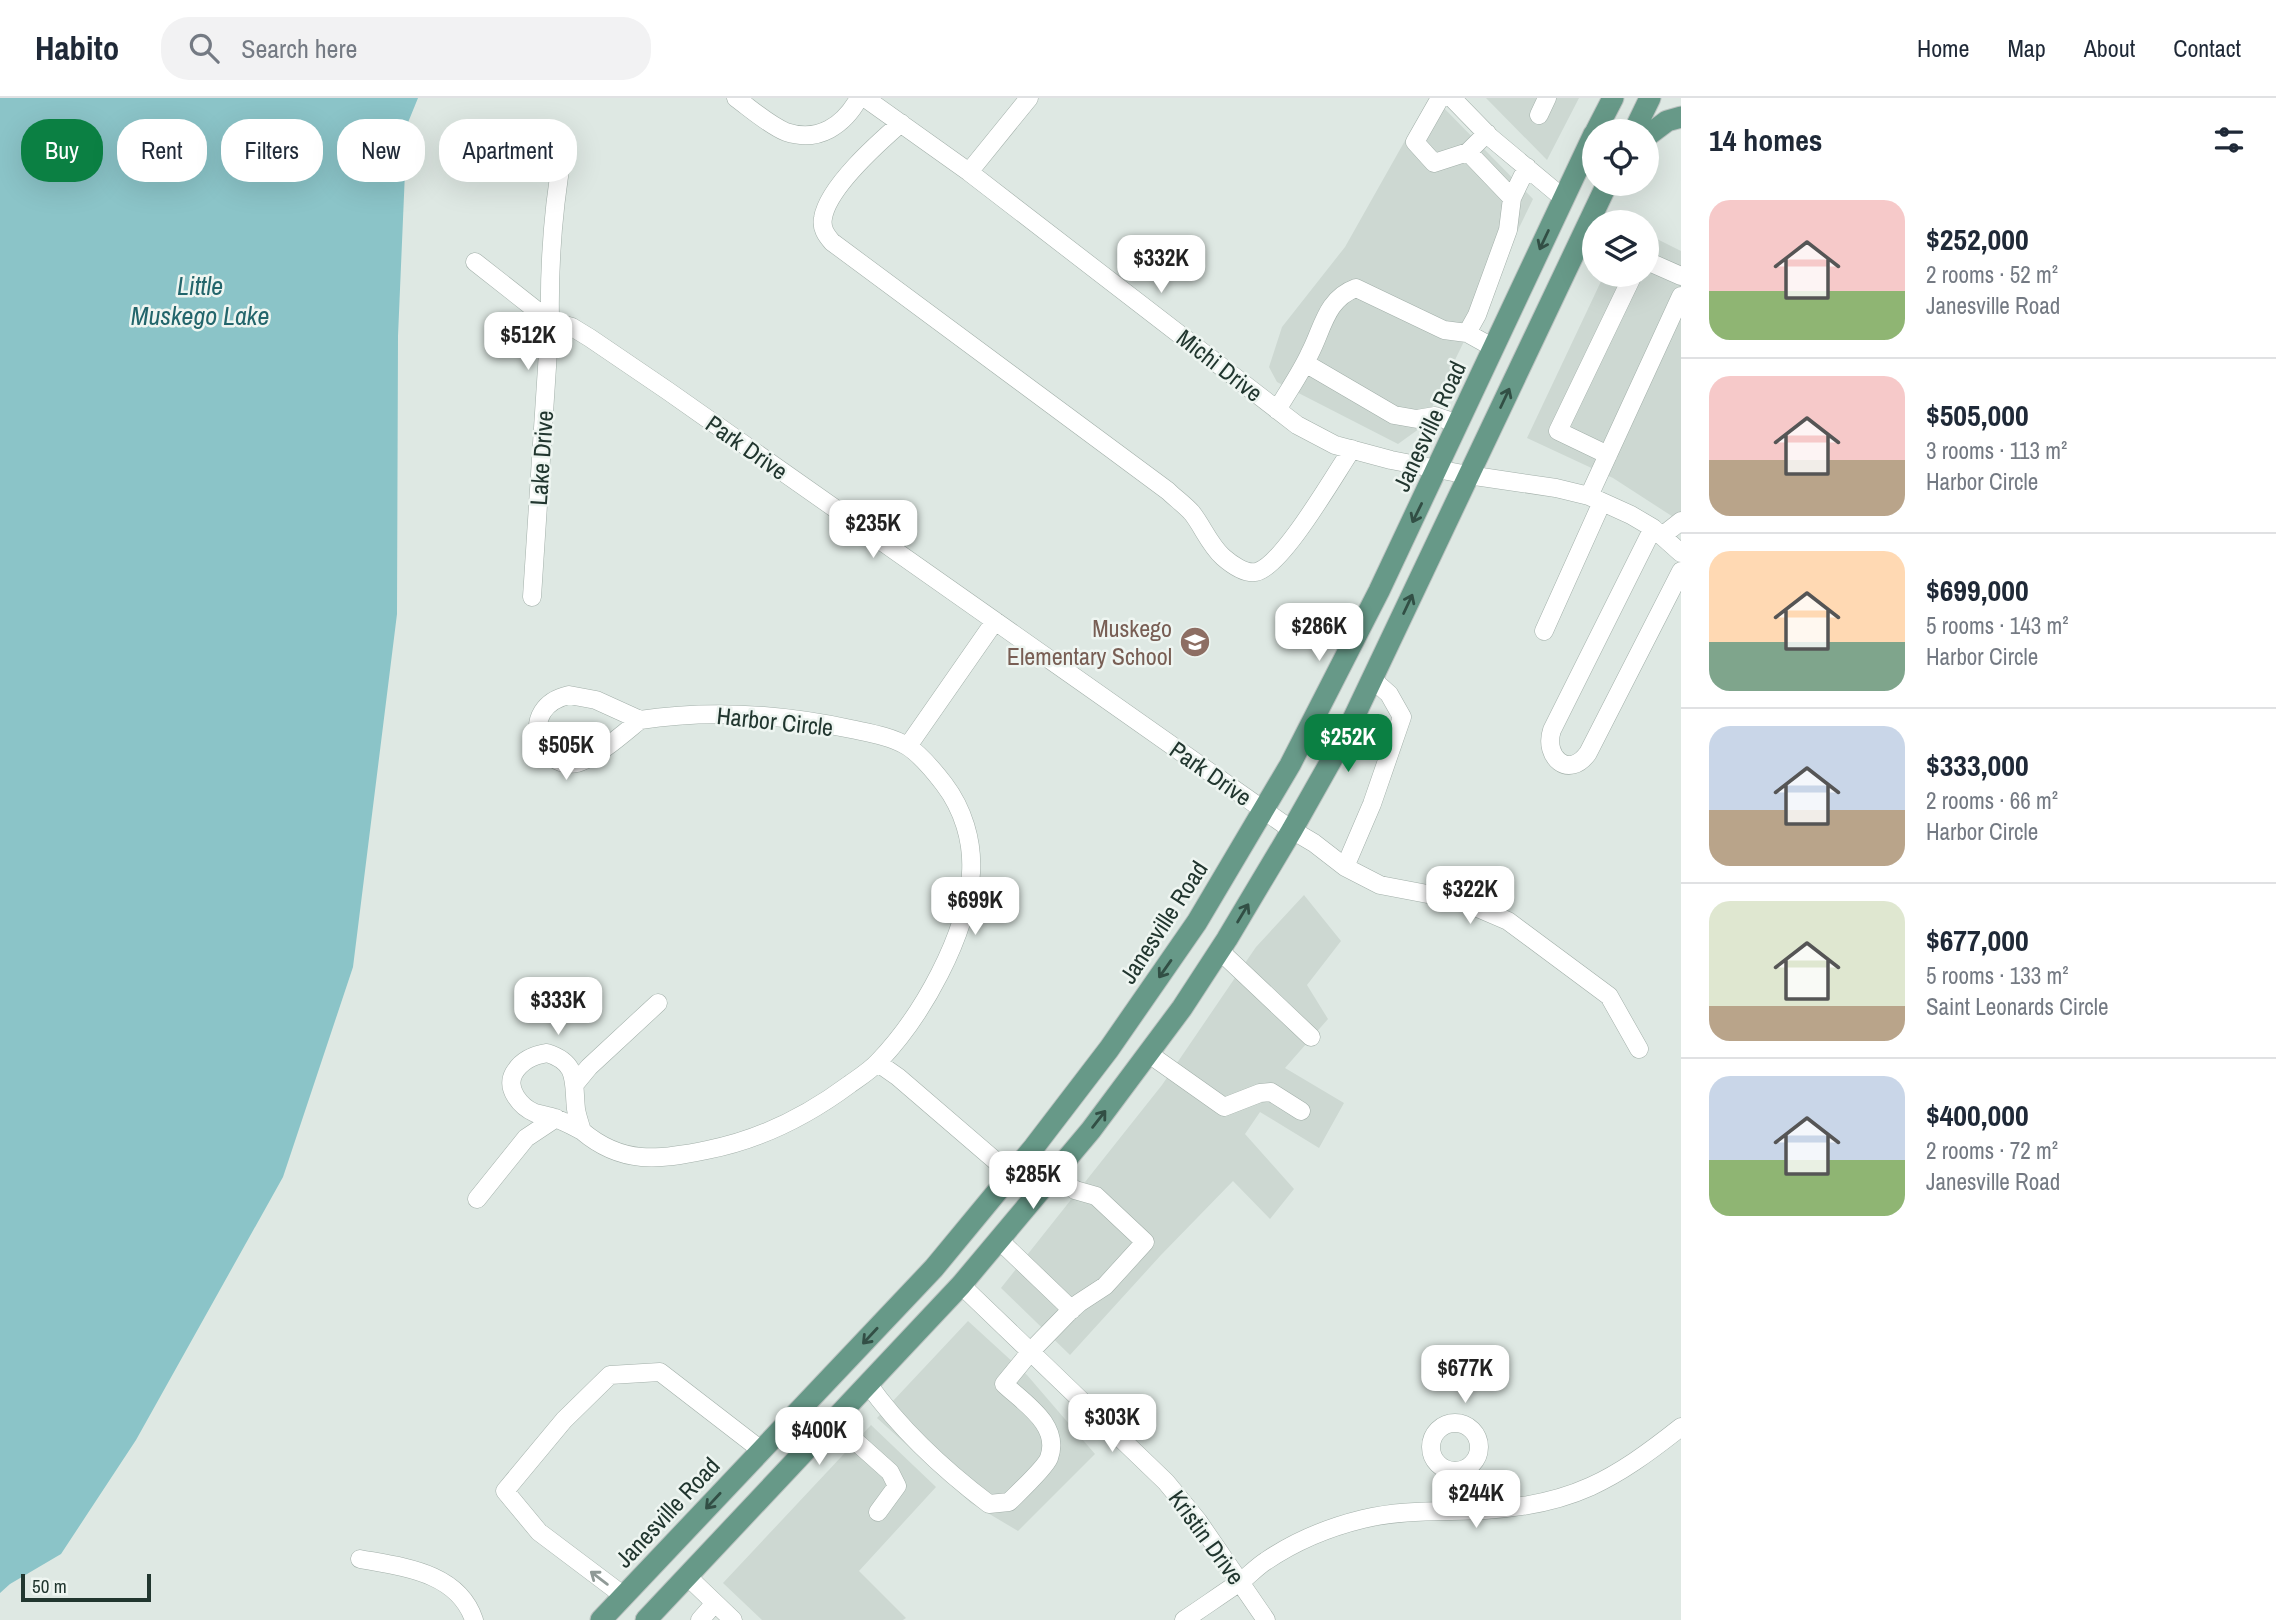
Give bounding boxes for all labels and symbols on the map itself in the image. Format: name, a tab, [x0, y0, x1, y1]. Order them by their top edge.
one-way arrow	[1537, 229, 1550, 250]
pin: $332K	[1112, 236, 1210, 295]
water label: Little Muskego Lake	[131, 268, 269, 333]
pin: $512K	[479, 313, 577, 372]
street label: Michi Drive	[1171, 321, 1269, 409]
street label: Janesville Road	[1385, 356, 1473, 496]
one-way arrow	[1498, 388, 1512, 409]
street label: Park Drive	[700, 407, 794, 487]
street label: Lake Drive	[522, 409, 560, 507]
pin: $235K	[824, 500, 922, 560]
one-way arrow	[1410, 502, 1423, 523]
one-way arrow	[1403, 594, 1416, 615]
pin: $286K	[1270, 603, 1368, 663]
place label: Muskego Elementary School	[1007, 612, 1172, 672]
school or university icon: Muskego Elementary School	[1178, 625, 1212, 659]
street label: Harbor Circle	[715, 699, 835, 743]
pin: $252K	[1299, 714, 1397, 774]
pin: $505K	[517, 722, 615, 782]
street label: Park Drive	[1164, 733, 1258, 813]
street label: Janesville Road	[1111, 855, 1215, 989]
pin: $322K	[1421, 866, 1519, 926]
pin: $699K	[926, 878, 1024, 937]
one-way arrow	[1236, 903, 1250, 923]
one-way arrow	[1158, 959, 1172, 978]
pin: $333K	[509, 978, 607, 1037]
one-way arrow	[1092, 1111, 1107, 1129]
pin: $285K	[984, 1152, 1082, 1211]
one-way arrow	[861, 1327, 878, 1344]
pin: $677K	[1416, 1346, 1514, 1405]
pin: $303K	[1063, 1394, 1161, 1454]
pin: $400K	[770, 1408, 868, 1467]
street label: Janesville Road	[608, 1450, 726, 1574]
pin: $244K	[1427, 1470, 1525, 1530]
street label: Kristin Drive	[1162, 1483, 1252, 1591]
one-way arrow	[705, 1492, 722, 1509]
one-way arrow	[590, 1570, 609, 1585]
scale bar	[21, 1571, 150, 1603]

